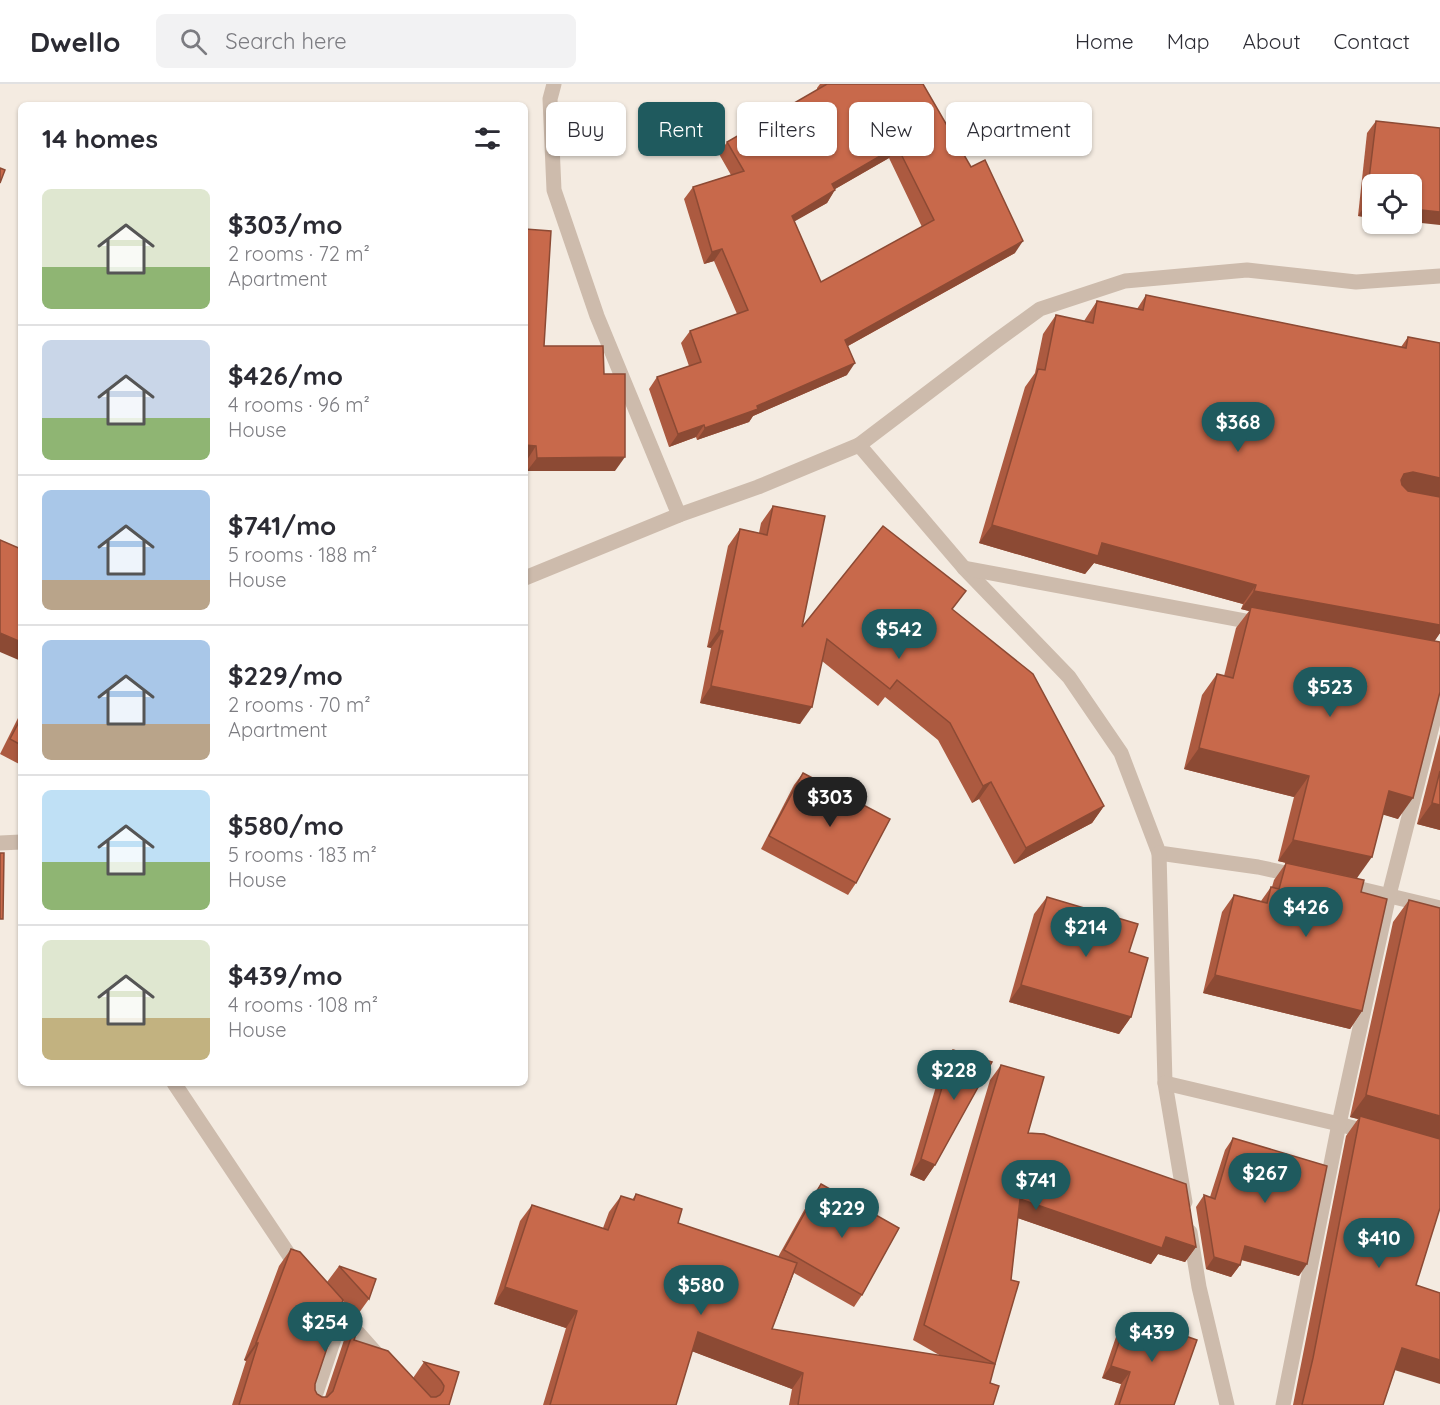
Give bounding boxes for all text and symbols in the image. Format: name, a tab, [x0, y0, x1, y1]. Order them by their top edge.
search box	[156, 14, 576, 68]
text: Dwello	[30, 24, 120, 59]
icon: search	[177, 25, 210, 58]
text: Search here	[225, 27, 347, 55]
text: Home	[1075, 28, 1134, 54]
text: Map	[1167, 28, 1210, 54]
text: About	[1243, 28, 1301, 54]
text: Contact	[1334, 28, 1410, 54]
chip: Buy	[546, 102, 626, 156]
chip: Rent	[638, 102, 725, 156]
chip: Filters	[737, 102, 837, 156]
chip: New	[849, 102, 934, 156]
chip: Apartment	[946, 102, 1092, 156]
text: 14 homes	[42, 122, 158, 155]
icon: filters	[471, 122, 504, 155]
map controls	[1362, 174, 1422, 234]
button: locate	[1362, 174, 1422, 234]
text: $303/mo	[228, 208, 342, 241]
icon: home	[90, 213, 162, 285]
text: 2 rooms · 72 m²	[228, 241, 370, 266]
text: Apartment	[228, 266, 328, 291]
text: $426/mo	[228, 359, 343, 392]
icon: home	[90, 364, 162, 436]
text: 4 rooms · 96 m²	[228, 392, 370, 417]
pin: $368	[1202, 402, 1274, 453]
text: $368	[1216, 409, 1260, 434]
text: House	[228, 417, 287, 442]
text: $741/mo	[228, 509, 336, 542]
icon: home	[90, 514, 162, 586]
text: 5 rooms · 188 m²	[228, 542, 377, 567]
text: House	[228, 567, 287, 592]
pin: $542	[863, 609, 935, 660]
text: $542	[876, 616, 922, 641]
text: $229/mo	[228, 659, 343, 692]
icon: home	[90, 664, 162, 736]
pin: $523	[1294, 667, 1366, 718]
text: $523	[1307, 674, 1353, 699]
text: 2 rooms · 70 m²	[228, 692, 371, 717]
text: Apartment	[228, 717, 328, 742]
pin: $303	[794, 777, 866, 828]
text: $303	[807, 784, 853, 809]
text: $580/mo	[228, 809, 344, 842]
icon: home	[90, 814, 162, 886]
text: 5 rooms · 183 m²	[228, 842, 377, 867]
text: House	[228, 867, 287, 892]
pin: $426	[1270, 887, 1342, 938]
text: $426	[1283, 894, 1329, 919]
pin: $214	[1050, 907, 1122, 958]
text: $214	[1065, 914, 1107, 939]
text: $439/mo	[228, 959, 343, 992]
icon: home	[90, 964, 162, 1036]
text: 4 rooms · 108 m²	[228, 992, 378, 1017]
text: House	[228, 1017, 287, 1042]
pin: $228	[918, 1050, 990, 1101]
text: $228	[931, 1057, 977, 1082]
pin: $267	[1229, 1153, 1301, 1204]
pin: $741	[1000, 1160, 1072, 1211]
text: $267	[1242, 1160, 1288, 1185]
text: $741	[1015, 1167, 1057, 1192]
pin: $229	[806, 1188, 878, 1239]
text: $229	[819, 1195, 865, 1220]
pin: $410	[1343, 1218, 1415, 1269]
text: $410	[1357, 1225, 1401, 1250]
pin: $580	[665, 1265, 737, 1316]
text: $580	[678, 1272, 724, 1297]
pin: $254	[289, 1302, 361, 1353]
text: $254	[302, 1309, 348, 1334]
pin: $439	[1116, 1312, 1188, 1363]
text: $439	[1129, 1319, 1175, 1344]

